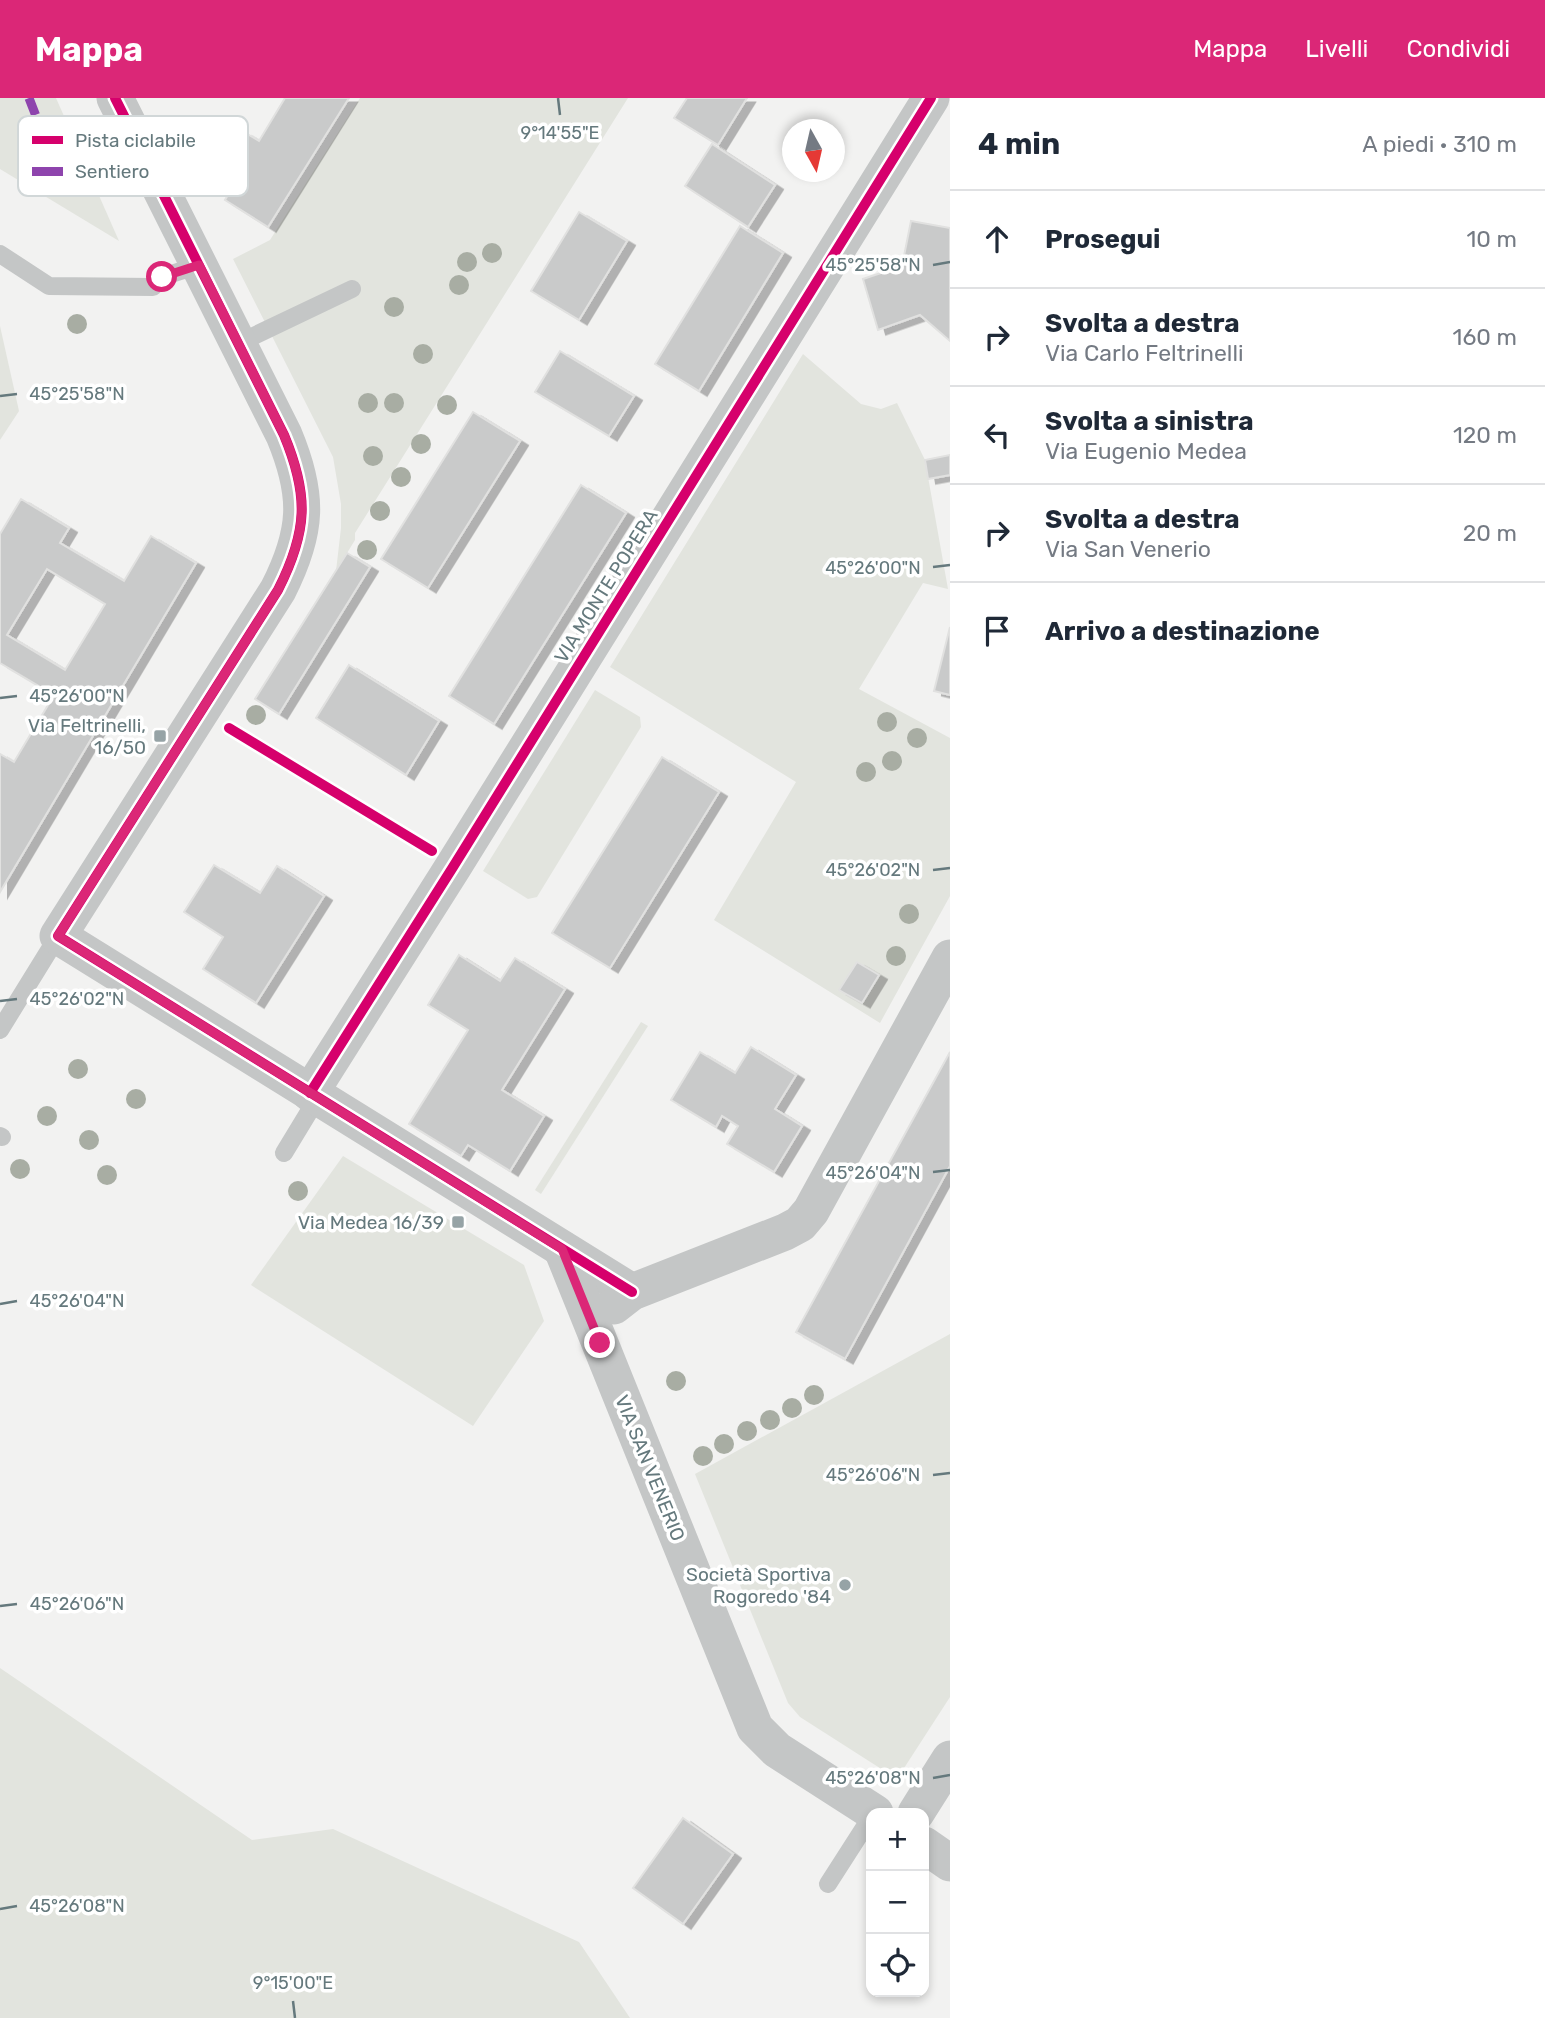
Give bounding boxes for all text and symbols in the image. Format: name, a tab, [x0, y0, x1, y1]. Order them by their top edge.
text: Mappa	[35, 30, 143, 69]
text: Mappa	[1193, 35, 1267, 63]
text: Livelli	[1305, 35, 1368, 63]
text: Condividi	[1406, 35, 1510, 63]
legend	[18, 116, 248, 196]
north arrow	[782, 119, 845, 182]
text: 9°14'55"E	[520, 122, 600, 144]
text: 4 min	[978, 126, 1060, 162]
text: Pista ciclabile	[75, 129, 196, 152]
text: A piedi · 310 m	[1362, 130, 1517, 158]
text: Sentiero	[75, 160, 149, 183]
icon: ahead	[978, 220, 1016, 258]
text: Prosegui	[1045, 224, 1161, 255]
text: 10 m	[1466, 225, 1517, 253]
text: 45°25'58"N	[825, 254, 921, 276]
route start	[146, 261, 177, 292]
text: Svolta a destra	[1045, 308, 1240, 339]
icon: right	[978, 318, 1016, 356]
text: 160 m	[1453, 323, 1517, 351]
text: Via Carlo Feltrinelli	[1045, 339, 1244, 367]
text: 45°25'58"N	[29, 383, 125, 405]
text: Svolta a sinistra	[1045, 406, 1254, 437]
icon: left	[978, 416, 1016, 454]
text: 120 m	[1453, 421, 1517, 449]
text: Via Eugenio Medea	[1045, 437, 1247, 465]
text: Svolta a destra	[1045, 504, 1240, 535]
street label: VIA MONTE POPERA	[549, 505, 663, 667]
icon: right	[978, 514, 1016, 552]
text: 20 m	[1463, 519, 1517, 547]
text: Via San Venerio	[1045, 535, 1211, 563]
text: 45°26'00"N	[825, 557, 921, 579]
icon: arrive	[978, 612, 1016, 650]
text: Arrivo a destinazione	[1045, 616, 1320, 647]
text: 45°26'00"N	[29, 685, 125, 707]
place label: Via Feltrinelli, 16/50	[28, 714, 146, 759]
marker: Via Feltrinelli, 16/50	[152, 728, 168, 744]
text: 45°26'02"N	[826, 859, 920, 881]
text: 45°26'02"N	[30, 988, 124, 1010]
text: 45°26'04"N	[826, 1162, 921, 1184]
place label: Via Medea 16/39	[298, 1211, 444, 1234]
marker: Via Medea 16/39	[450, 1214, 466, 1230]
text: 45°26'04"N	[30, 1290, 125, 1312]
route end	[584, 1327, 615, 1358]
street label: VIA SAN VENERIO	[610, 1392, 690, 1544]
text: 45°26'06"N	[826, 1464, 920, 1486]
place label: Società Sportiva Rogoredo '84	[686, 1563, 831, 1608]
marker: Società Sportiva Rogoredo '84	[837, 1577, 853, 1593]
text: 45°26'06"N	[30, 1593, 124, 1615]
text: 45°26'08"N	[825, 1767, 921, 1789]
map controls	[866, 1808, 929, 1997]
button: +	[866, 1808, 929, 1871]
button: −	[866, 1871, 929, 1934]
text: 45°26'08"N	[29, 1895, 125, 1917]
button: locate	[866, 1934, 929, 1997]
text: 9°15'00"E	[253, 1972, 333, 1994]

